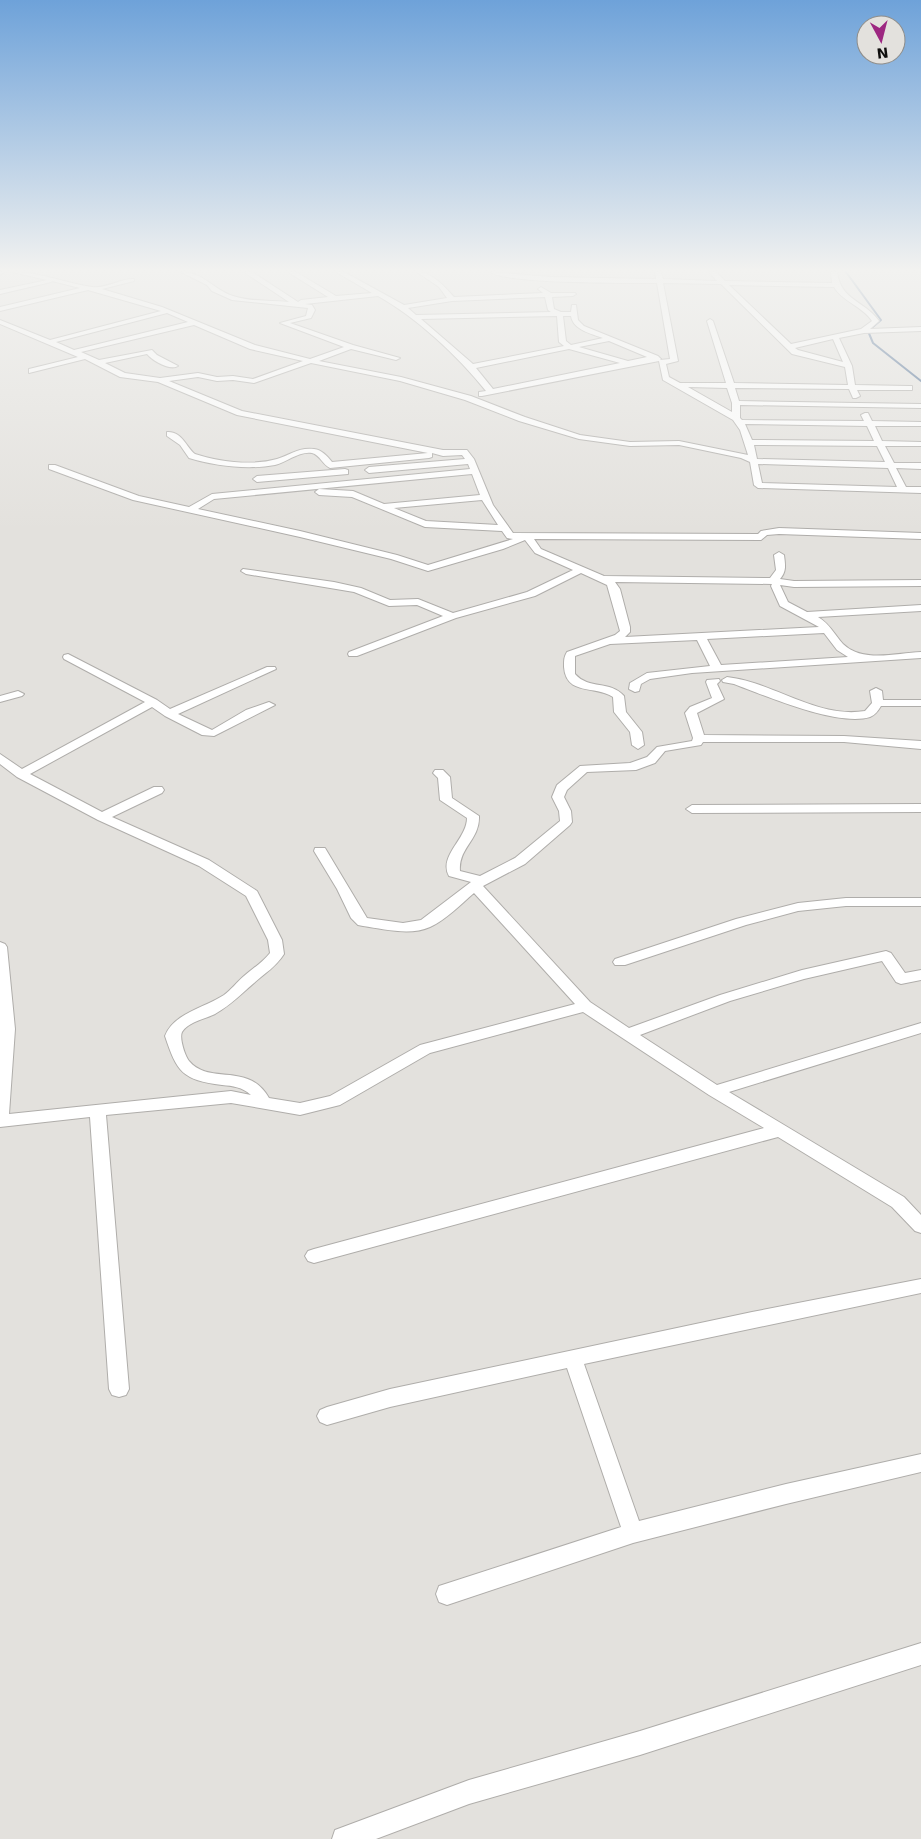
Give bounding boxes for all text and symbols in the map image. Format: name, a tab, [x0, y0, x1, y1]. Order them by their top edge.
north arrow	[856, 15, 906, 65]
text: N	[876, 44, 889, 62]

